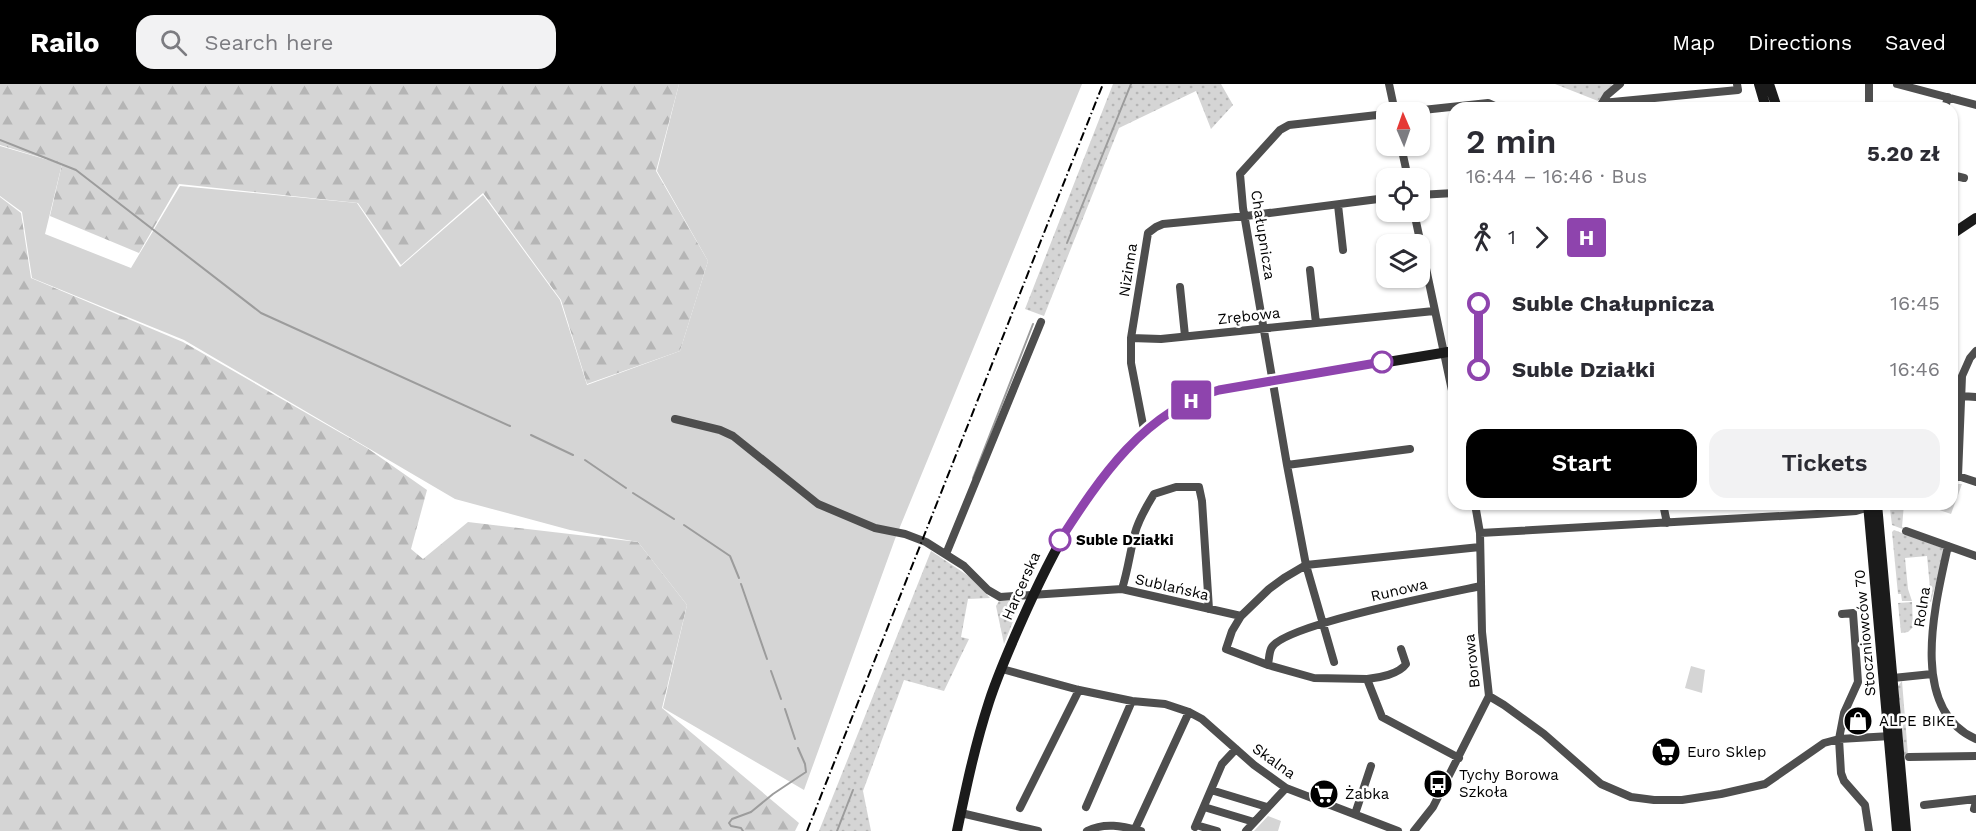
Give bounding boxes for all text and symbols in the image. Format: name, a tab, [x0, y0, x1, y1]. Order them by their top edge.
search box	[136, 15, 556, 69]
text: Railo	[30, 26, 100, 59]
icon: search	[157, 26, 190, 59]
text: Search here	[205, 30, 334, 55]
text: Map	[1672, 30, 1715, 55]
text: Directions	[1748, 30, 1852, 55]
text: Saved	[1885, 30, 1946, 55]
north arrow	[1376, 102, 1430, 156]
map controls	[1376, 102, 1430, 288]
text: 2 min	[1466, 122, 1557, 161]
text: 5.20 zł	[1867, 141, 1940, 166]
text: 16:44 – 16:46 · Bus	[1466, 164, 1647, 188]
button: locate	[1376, 168, 1430, 222]
street label: Chałupnicza	[1247, 189, 1279, 282]
icon: walk	[1466, 221, 1499, 254]
icon: forward	[1525, 221, 1558, 254]
text: 1	[1508, 225, 1516, 249]
text: H	[1579, 225, 1594, 250]
button: layers	[1376, 234, 1430, 288]
street label: Nizinna	[1115, 241, 1141, 298]
text: Suble Chałupnicza	[1512, 291, 1714, 316]
text: 16:45	[1890, 291, 1940, 315]
street label: Zrębowa	[1217, 304, 1282, 328]
unlabelled marker	[1371, 351, 1393, 373]
text: Suble Działki	[1512, 357, 1655, 382]
text: 16:46	[1890, 357, 1940, 381]
line badge: H	[1172, 380, 1210, 420]
text: H	[1183, 388, 1199, 413]
button: Start	[1466, 429, 1697, 498]
button: Tickets	[1709, 429, 1940, 498]
marker: Suble Działki	[1049, 529, 1071, 551]
place label: Suble Działki	[1076, 531, 1174, 549]
street label: Harcerska	[998, 549, 1044, 623]
street label: Stoczniowców 70	[1851, 569, 1879, 697]
street label: Sublańska	[1133, 570, 1211, 604]
street label: Runowa	[1369, 575, 1430, 605]
street label: Rolna	[1910, 585, 1934, 629]
street label: Borowa	[1460, 633, 1484, 689]
shop icon: ALPE BIKE	[1842, 705, 1874, 737]
place label: ALPE BIKE	[1879, 712, 1955, 730]
supermarket icon: Euro Sklep	[1650, 736, 1682, 768]
street label: Skalna	[1249, 739, 1299, 783]
place label: Euro Sklep	[1687, 743, 1766, 761]
place label: Tychy Borowa Szkoła	[1459, 766, 1559, 801]
bus stop icon: Tychy Borowa Szkoła	[1422, 768, 1454, 800]
supermarket icon: Żabka	[1308, 778, 1340, 810]
place label: Żabka	[1345, 785, 1390, 803]

